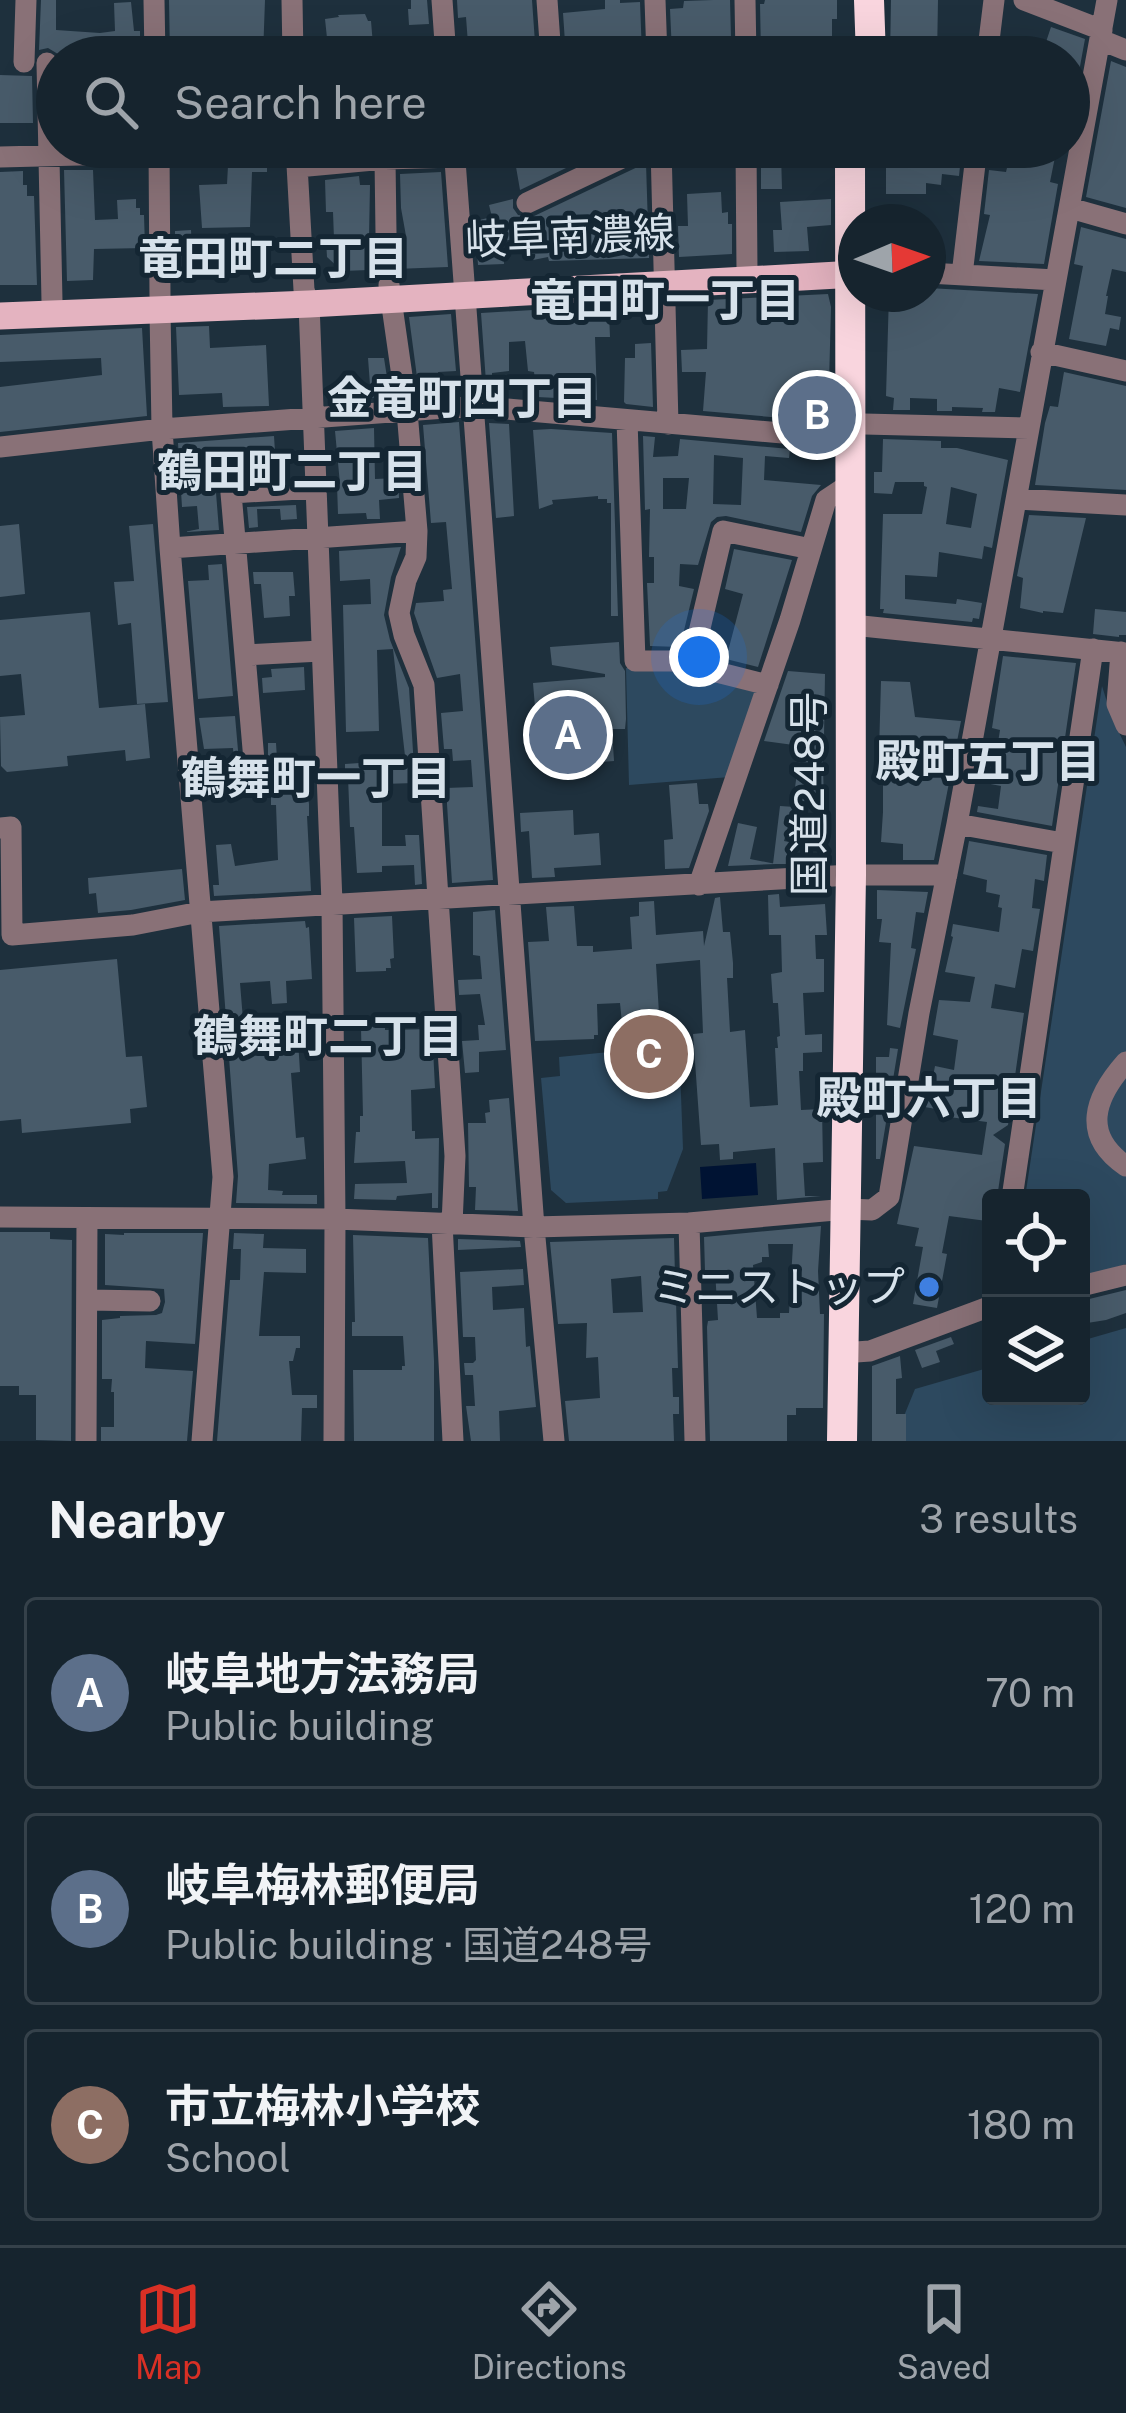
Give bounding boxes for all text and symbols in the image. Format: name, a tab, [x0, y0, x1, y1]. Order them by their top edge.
search box	[36, 36, 1090, 168]
icon: search	[78, 69, 144, 135]
text: Search here	[174, 76, 427, 129]
north arrow	[838, 204, 946, 312]
street label: 岐阜南濃線	[464, 207, 676, 264]
district label: 竜田町二丁目	[138, 231, 408, 284]
district label: 竜田町一丁目	[530, 273, 800, 326]
pin: B	[778, 370, 856, 460]
district label: 金竜町四丁目	[327, 371, 597, 424]
district label: 鶴田町二丁目	[157, 444, 427, 497]
your location	[669, 627, 729, 687]
pin: A	[529, 690, 607, 780]
street label: 国道248号	[784, 692, 833, 896]
district label: 殿町五丁目	[875, 734, 1101, 787]
district label: 鶴舞町一丁目	[181, 751, 451, 804]
district label: 鶴舞町二丁目	[193, 1009, 463, 1062]
pin: C	[610, 1009, 688, 1099]
district label: 殿町六丁目	[816, 1071, 1042, 1124]
map controls	[982, 1189, 1090, 1405]
button: locate	[982, 1189, 1090, 1297]
place label: ミニストップ	[653, 1262, 905, 1311]
marker: ミニストップ	[916, 1274, 942, 1300]
button: layers	[982, 1297, 1090, 1405]
text: Nearby	[48, 1490, 225, 1549]
text: 3 results	[919, 1496, 1078, 1542]
text: 岐阜地方法務局	[165, 1647, 480, 1700]
text: A	[76, 1670, 104, 1716]
text: 70 m	[985, 1670, 1075, 1716]
text: Public building	[165, 1703, 435, 1749]
text: 岐阜梅林郵便局	[165, 1858, 480, 1911]
text: B	[77, 1886, 103, 1932]
text: 120 m	[969, 1886, 1075, 1932]
text: Public building · 国道248号	[165, 1922, 652, 1968]
text: 市立梅林小学校	[165, 2079, 480, 2132]
text: C	[76, 2102, 104, 2148]
text: 180 m	[967, 2102, 1075, 2148]
text: School	[165, 2135, 290, 2181]
tab: Map	[135, 2276, 202, 2386]
tab: Directions	[472, 2276, 627, 2386]
tab: Saved	[897, 2276, 991, 2386]

